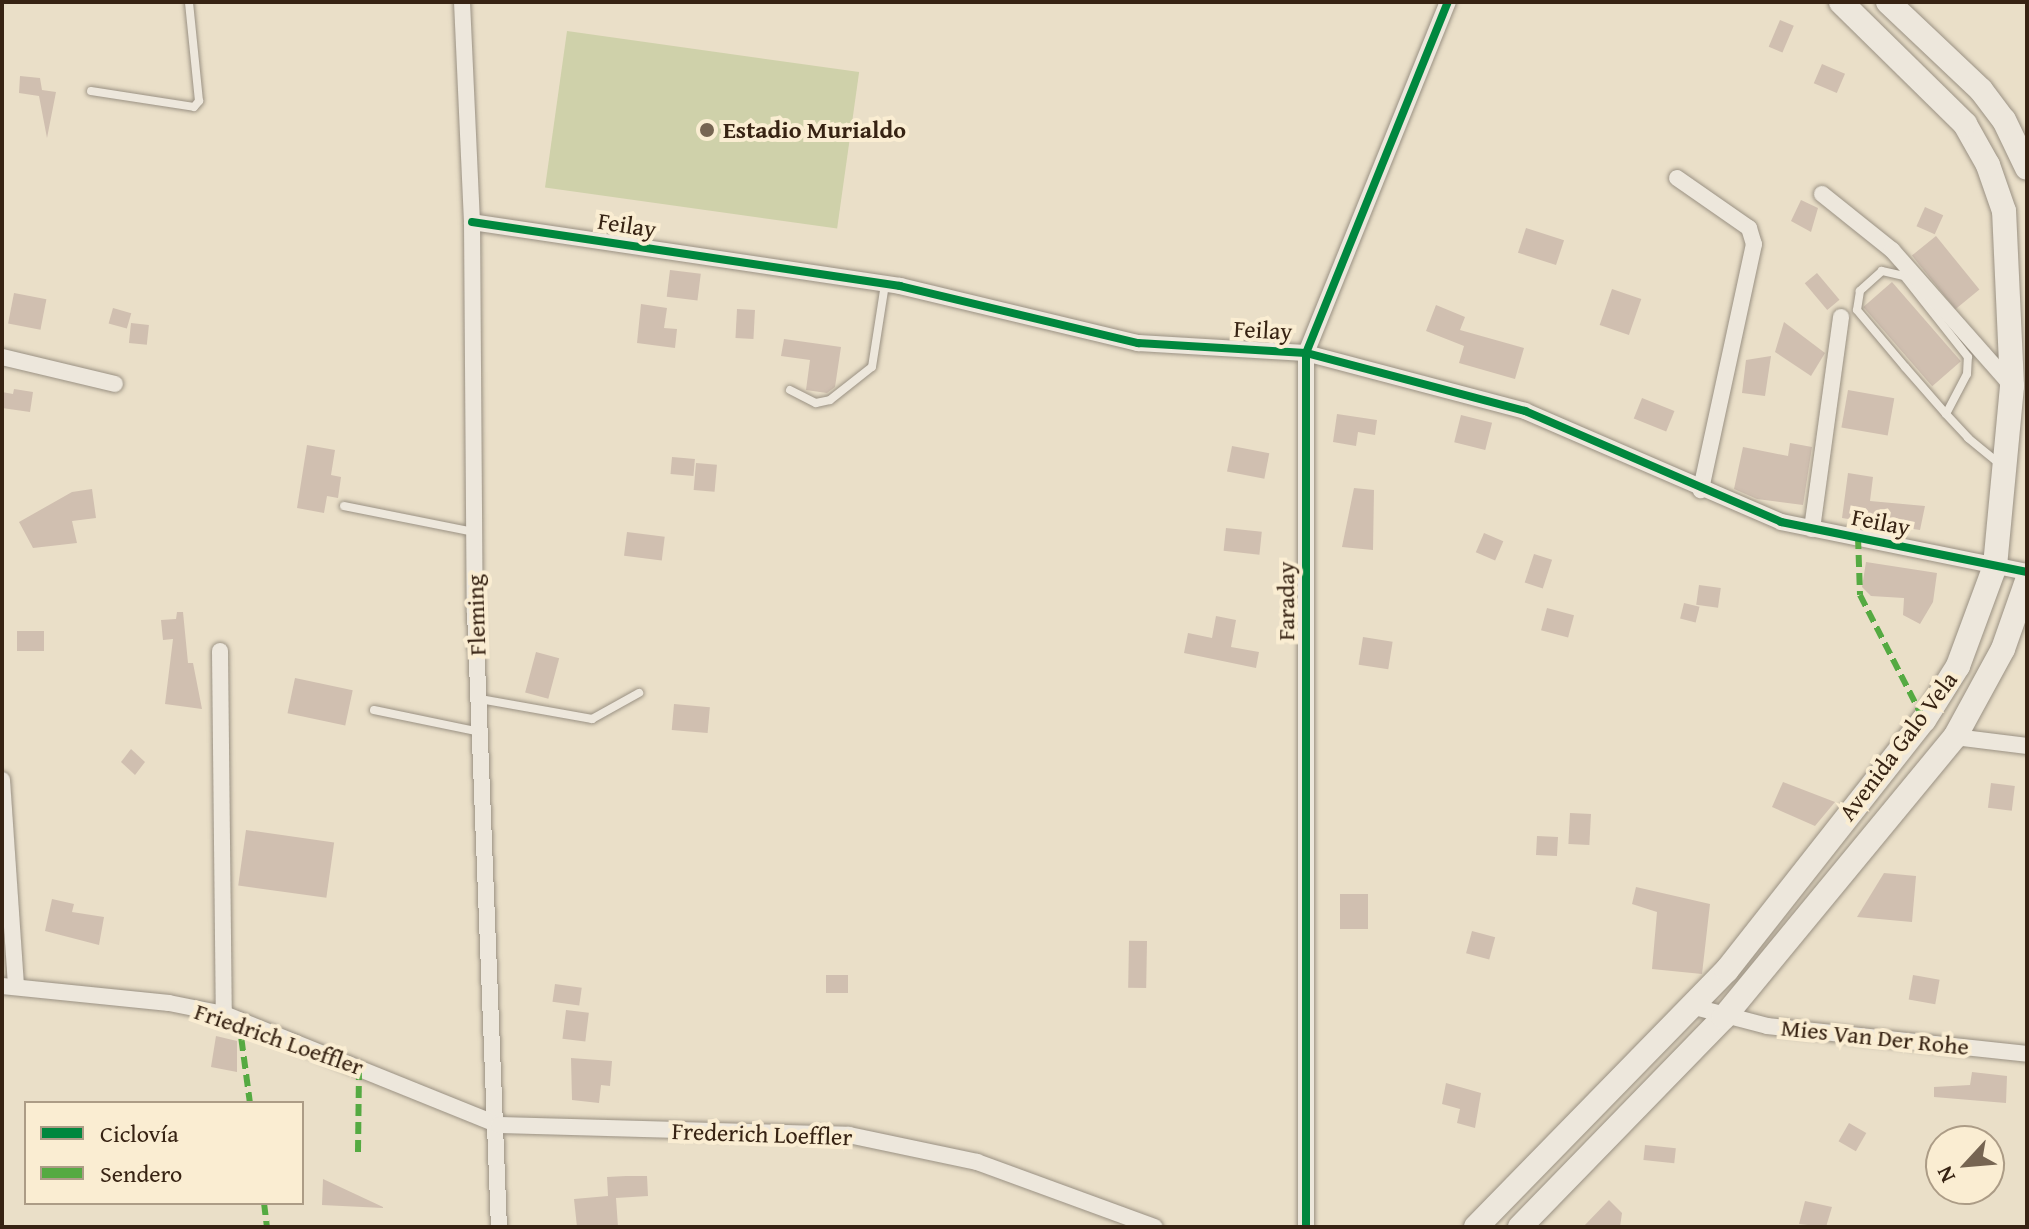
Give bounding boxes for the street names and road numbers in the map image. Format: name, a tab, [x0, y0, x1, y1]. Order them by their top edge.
street label: Feilay	[596, 206, 658, 244]
street label: Feilay	[1233, 314, 1293, 346]
street label: Feilay	[1849, 502, 1913, 542]
street label: Faraday	[1272, 561, 1300, 641]
street label: Fleming	[460, 574, 492, 656]
street label: Avenida Galo Vela	[1833, 666, 1963, 826]
street label: Friedrich Loeffler	[191, 997, 367, 1081]
street label: Mies Van Der Rohe	[1780, 1013, 1970, 1061]
street label: Frederich Loeffler	[671, 1116, 853, 1152]

